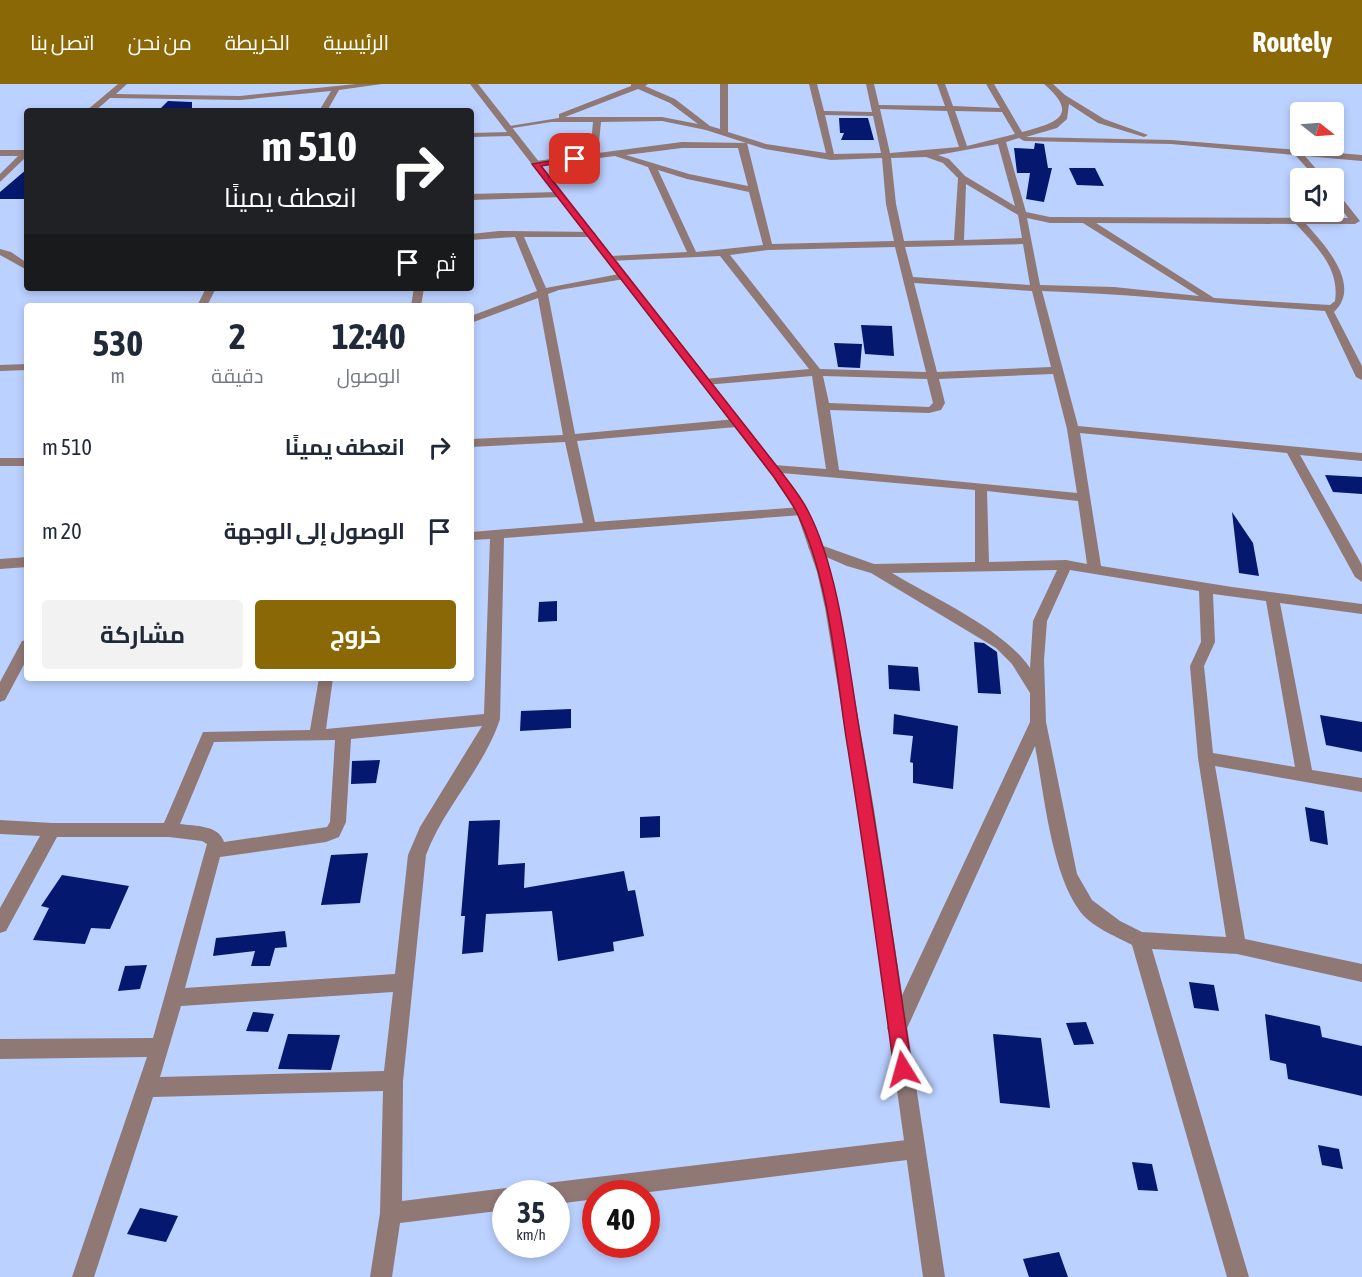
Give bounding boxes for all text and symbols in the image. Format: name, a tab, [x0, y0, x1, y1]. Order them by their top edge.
text: Routely	[1252, 26, 1332, 58]
text: اتصل بنا	[30, 30, 95, 54]
text: من نحن	[128, 30, 192, 54]
text: الخريطة	[225, 30, 290, 54]
text: الرئيسية	[323, 30, 389, 54]
north arrow	[1290, 102, 1344, 156]
map controls	[1290, 102, 1344, 222]
text: 510 m	[262, 122, 357, 170]
icon: right	[378, 132, 456, 210]
pin	[549, 133, 600, 184]
icon: arrive	[558, 142, 591, 175]
button: sound	[1290, 168, 1344, 222]
text: انعطف يمينًا	[224, 182, 357, 213]
icon: arrive	[391, 246, 424, 279]
text: ثم	[436, 250, 456, 276]
text: 2	[229, 315, 246, 357]
text: 12:40	[332, 315, 406, 357]
text: 530	[92, 322, 143, 364]
text: m	[110, 364, 125, 387]
text: دقيقة	[211, 364, 263, 387]
text: الوصول	[337, 364, 401, 387]
icon: right	[423, 431, 456, 464]
text: 510 m	[42, 434, 92, 460]
text: انعطف يمينًا	[285, 434, 405, 460]
icon: arrive	[423, 515, 456, 548]
text: 20 m	[42, 518, 82, 544]
text: الوصول إلى الوجهة	[224, 518, 405, 544]
button: مشاركة	[42, 600, 243, 669]
button: خروج	[255, 600, 456, 669]
position arrow	[871, 1037, 935, 1101]
speed limit sign: 40	[582, 1180, 660, 1258]
text: 35	[517, 1195, 545, 1229]
text: km/h	[516, 1226, 546, 1243]

